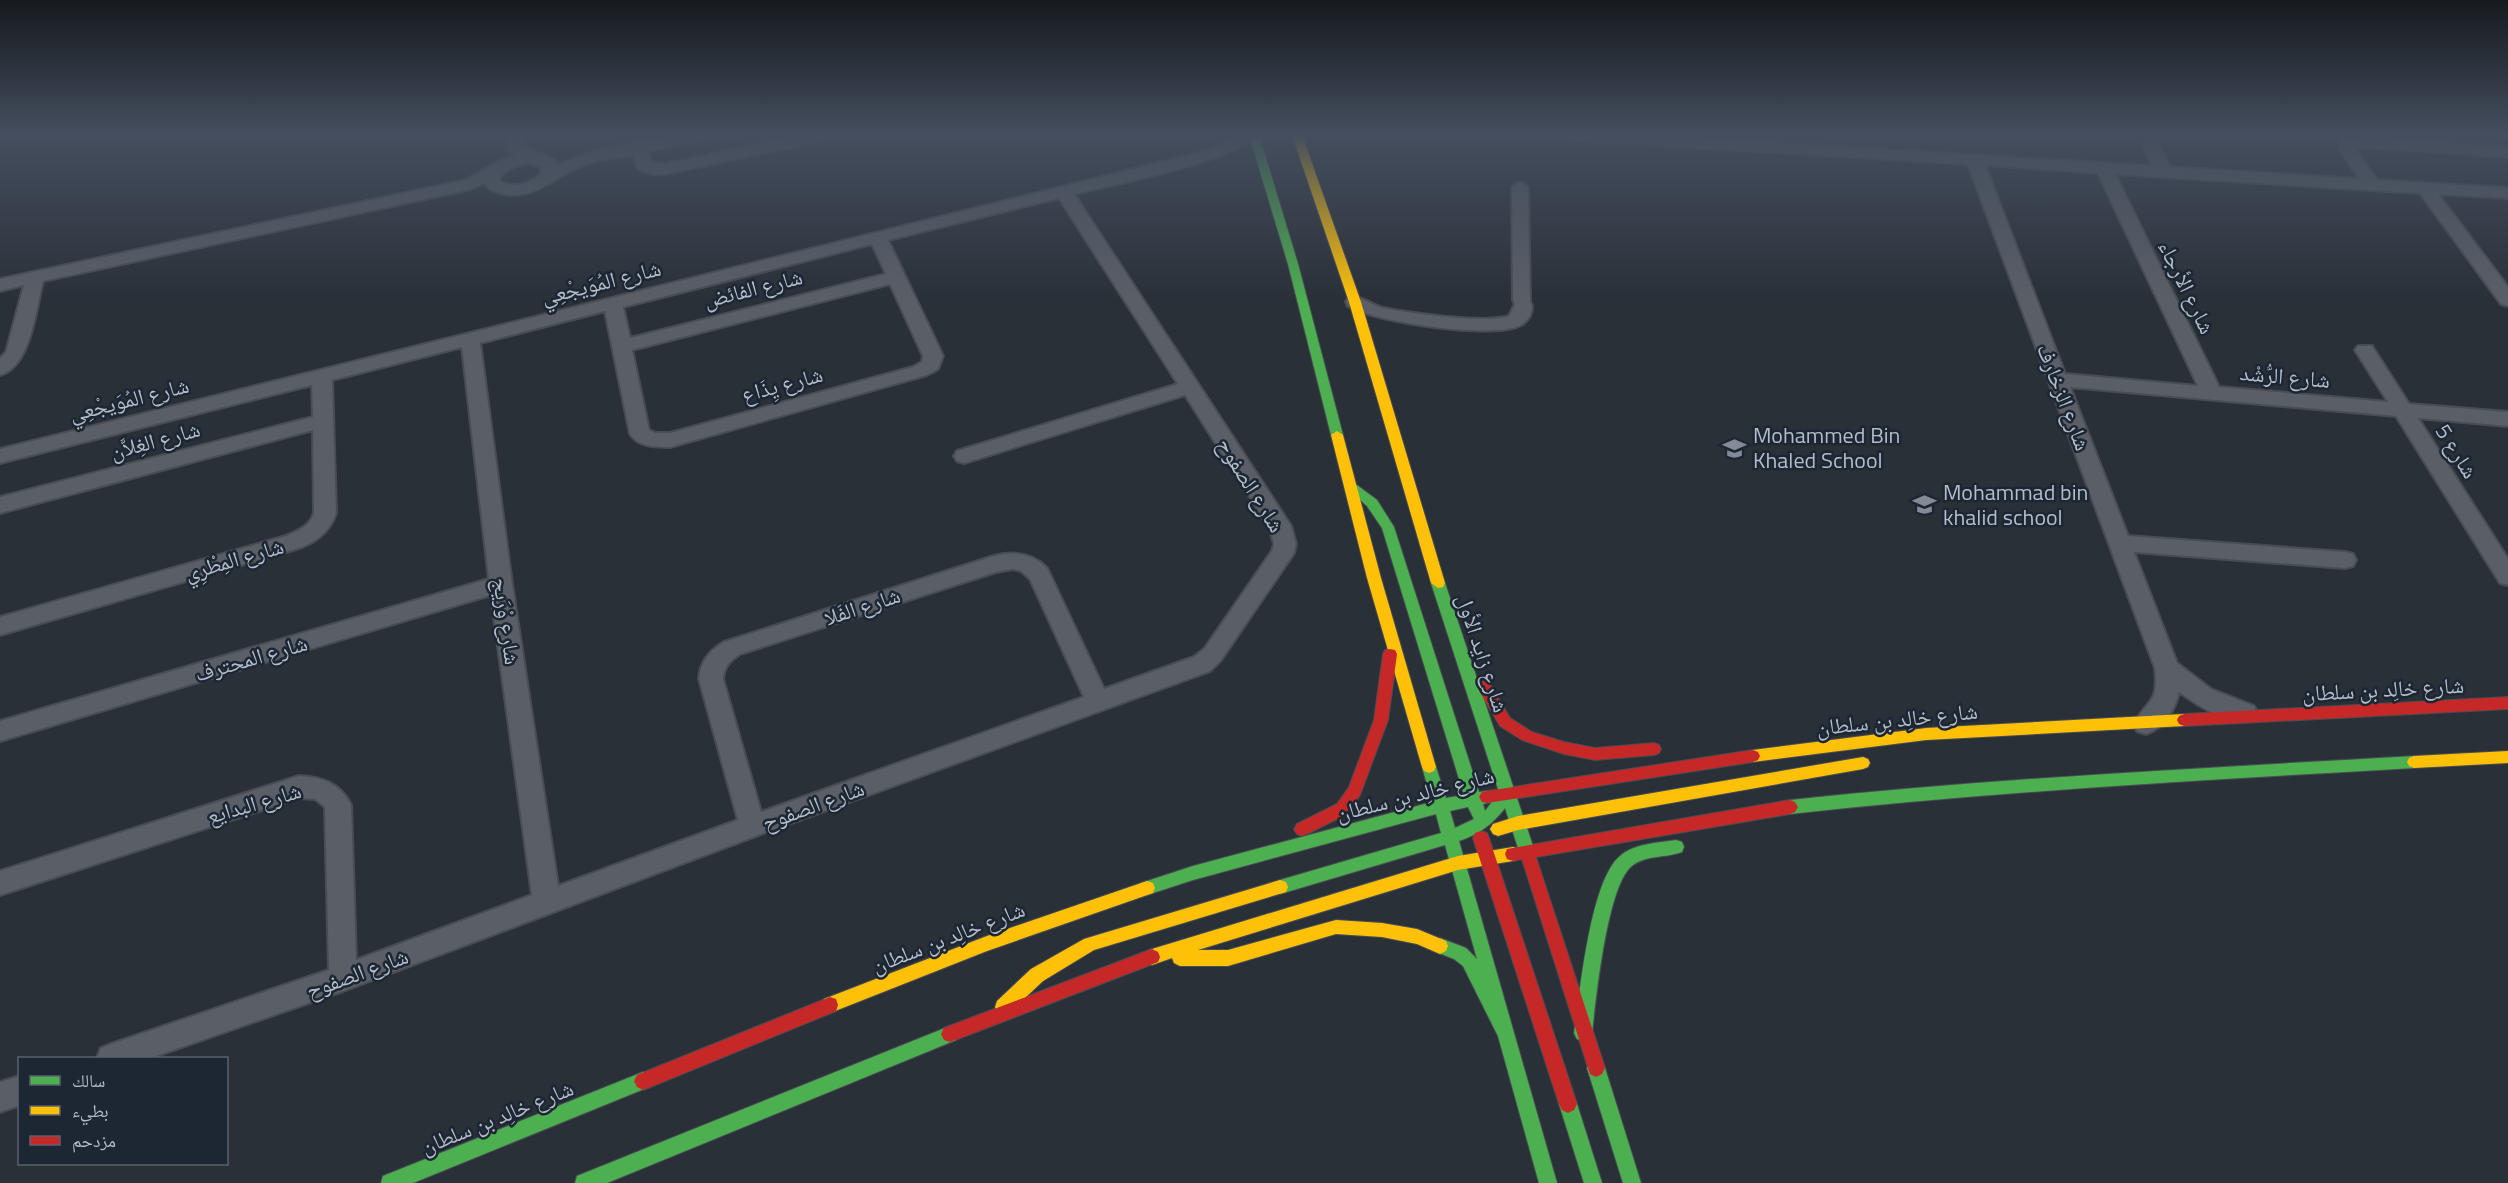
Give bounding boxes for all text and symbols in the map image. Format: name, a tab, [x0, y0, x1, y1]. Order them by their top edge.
street label: شارع الأرجاء	[2150, 234, 2224, 340]
street label: شارع المُوَيجْعِي	[538, 251, 665, 314]
street label: شارع الفائض	[700, 259, 806, 317]
street label: شارع الزخارف	[2028, 339, 2100, 455]
street label: شارع الرُّشْد	[2239, 355, 2331, 397]
street label: شارع يِذَاع	[737, 357, 827, 411]
street label: شارع المُوَيجْعِي	[66, 368, 193, 431]
street label: شارع الغِلاَّن	[106, 412, 204, 468]
street label: شارع 5	[2427, 417, 2487, 485]
place label: Mohammed Bin Khaled School	[1753, 418, 1900, 477]
street label: شارع الصفوح	[1208, 431, 1294, 539]
school or university icon: Mohammed Bin Khaled School	[1722, 435, 1748, 461]
place label: Mohammad bin khalid school	[1943, 475, 2088, 534]
school or university icon: Mohammad bin khalid school	[1912, 492, 1938, 518]
street label: شارع المِطْرِي	[180, 529, 288, 590]
street label: شارع وْرَيج	[484, 575, 530, 667]
street label: شارع الفَلا	[819, 578, 905, 634]
street label: شارع زايد الأول	[1448, 589, 1518, 717]
street label: شارع المحترف	[191, 626, 311, 690]
street label: شارع خالِد بن سلطان	[2301, 668, 2465, 710]
street label: شارع خالِد بن سلطان	[1815, 694, 1979, 744]
street label: شارع خالِد بن سلطان	[1332, 758, 1498, 830]
street label: شارع الصفوح	[757, 771, 869, 839]
street label: شارع البدايع	[203, 773, 305, 833]
street label: شارع خالِد بن سلطان	[866, 892, 1030, 982]
street label: شارع الصفوح	[301, 939, 413, 1007]
legend	[18, 1057, 228, 1165]
text: سالك	[72, 1067, 105, 1094]
street label: شارع خالِد بن سلطان	[415, 1071, 579, 1163]
text: بطيء	[72, 1097, 109, 1126]
text: مزدحم	[72, 1127, 116, 1154]

